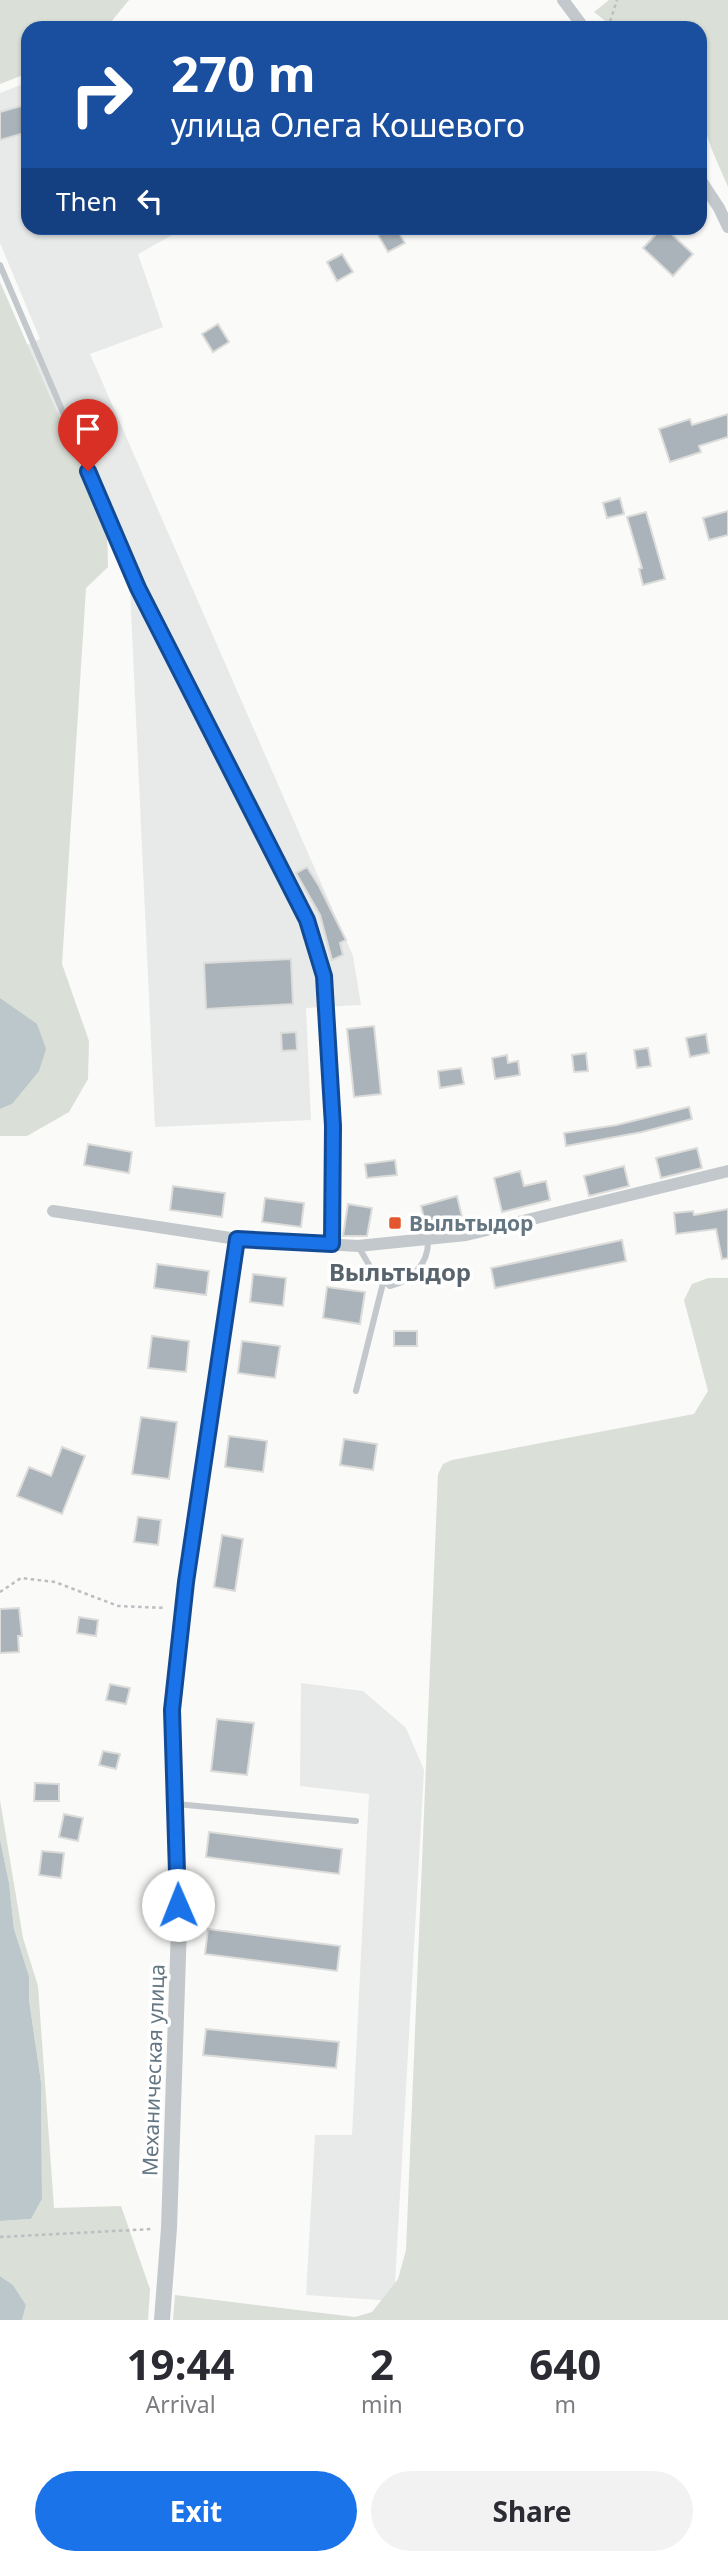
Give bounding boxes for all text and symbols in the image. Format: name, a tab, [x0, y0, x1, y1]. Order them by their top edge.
text: 270 m	[171, 40, 316, 106]
icon: right	[56, 49, 147, 140]
text: улица Олега Кошевого	[171, 103, 525, 146]
icon: left	[131, 182, 169, 220]
text: Then	[56, 183, 117, 219]
pin	[58, 399, 118, 471]
icon: arrive	[69, 410, 107, 448]
place label: Выльтыдор	[409, 1209, 533, 1237]
marker: Выльтыдор	[387, 1215, 403, 1231]
district label: Выльтыдор	[329, 1255, 471, 1288]
position arrow	[141, 1868, 215, 1942]
street label: Механическая улица	[135, 1964, 171, 2176]
text: 19:44	[127, 2335, 234, 2392]
text: 2	[370, 2335, 394, 2392]
text: 640	[529, 2335, 601, 2392]
text: Arrival	[145, 2388, 216, 2420]
text: min	[361, 2388, 403, 2420]
text: m	[555, 2388, 576, 2420]
button: Exit	[35, 2471, 357, 2551]
button: Share	[371, 2471, 693, 2551]

